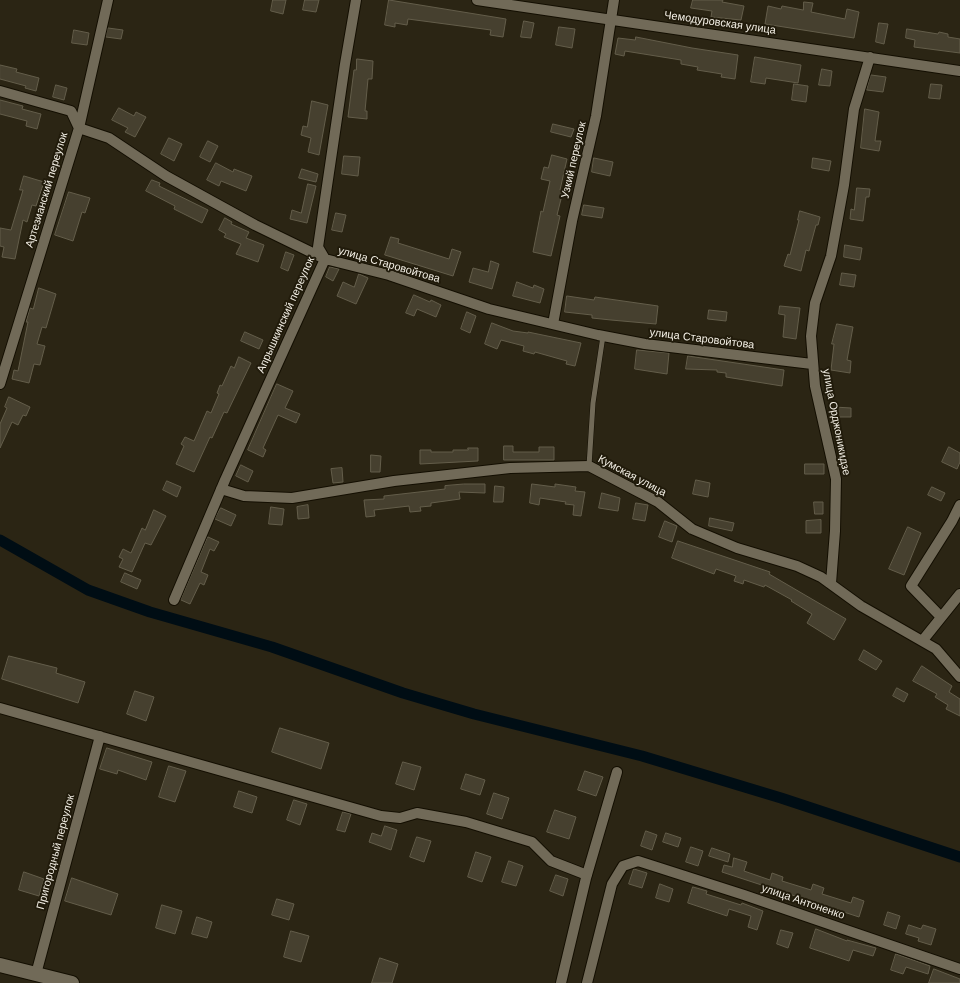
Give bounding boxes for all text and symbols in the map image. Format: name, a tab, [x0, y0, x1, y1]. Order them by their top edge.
street label: Чемодуровская улица	[663, 9, 777, 37]
street label: Узкий переулок	[559, 120, 589, 200]
street label: Артезианский переулок	[23, 131, 71, 249]
street label: улица Старовойтова	[337, 244, 441, 286]
street label: Апрышкинский переулок	[254, 255, 318, 375]
street label: улица Старовойтова	[649, 326, 755, 352]
street label: улица Орджоникидзе	[819, 368, 853, 476]
street label: Кумская улица	[596, 453, 668, 499]
street label: Пригородный переулок	[34, 793, 78, 911]
street label: улица Антоненко	[760, 882, 846, 922]

